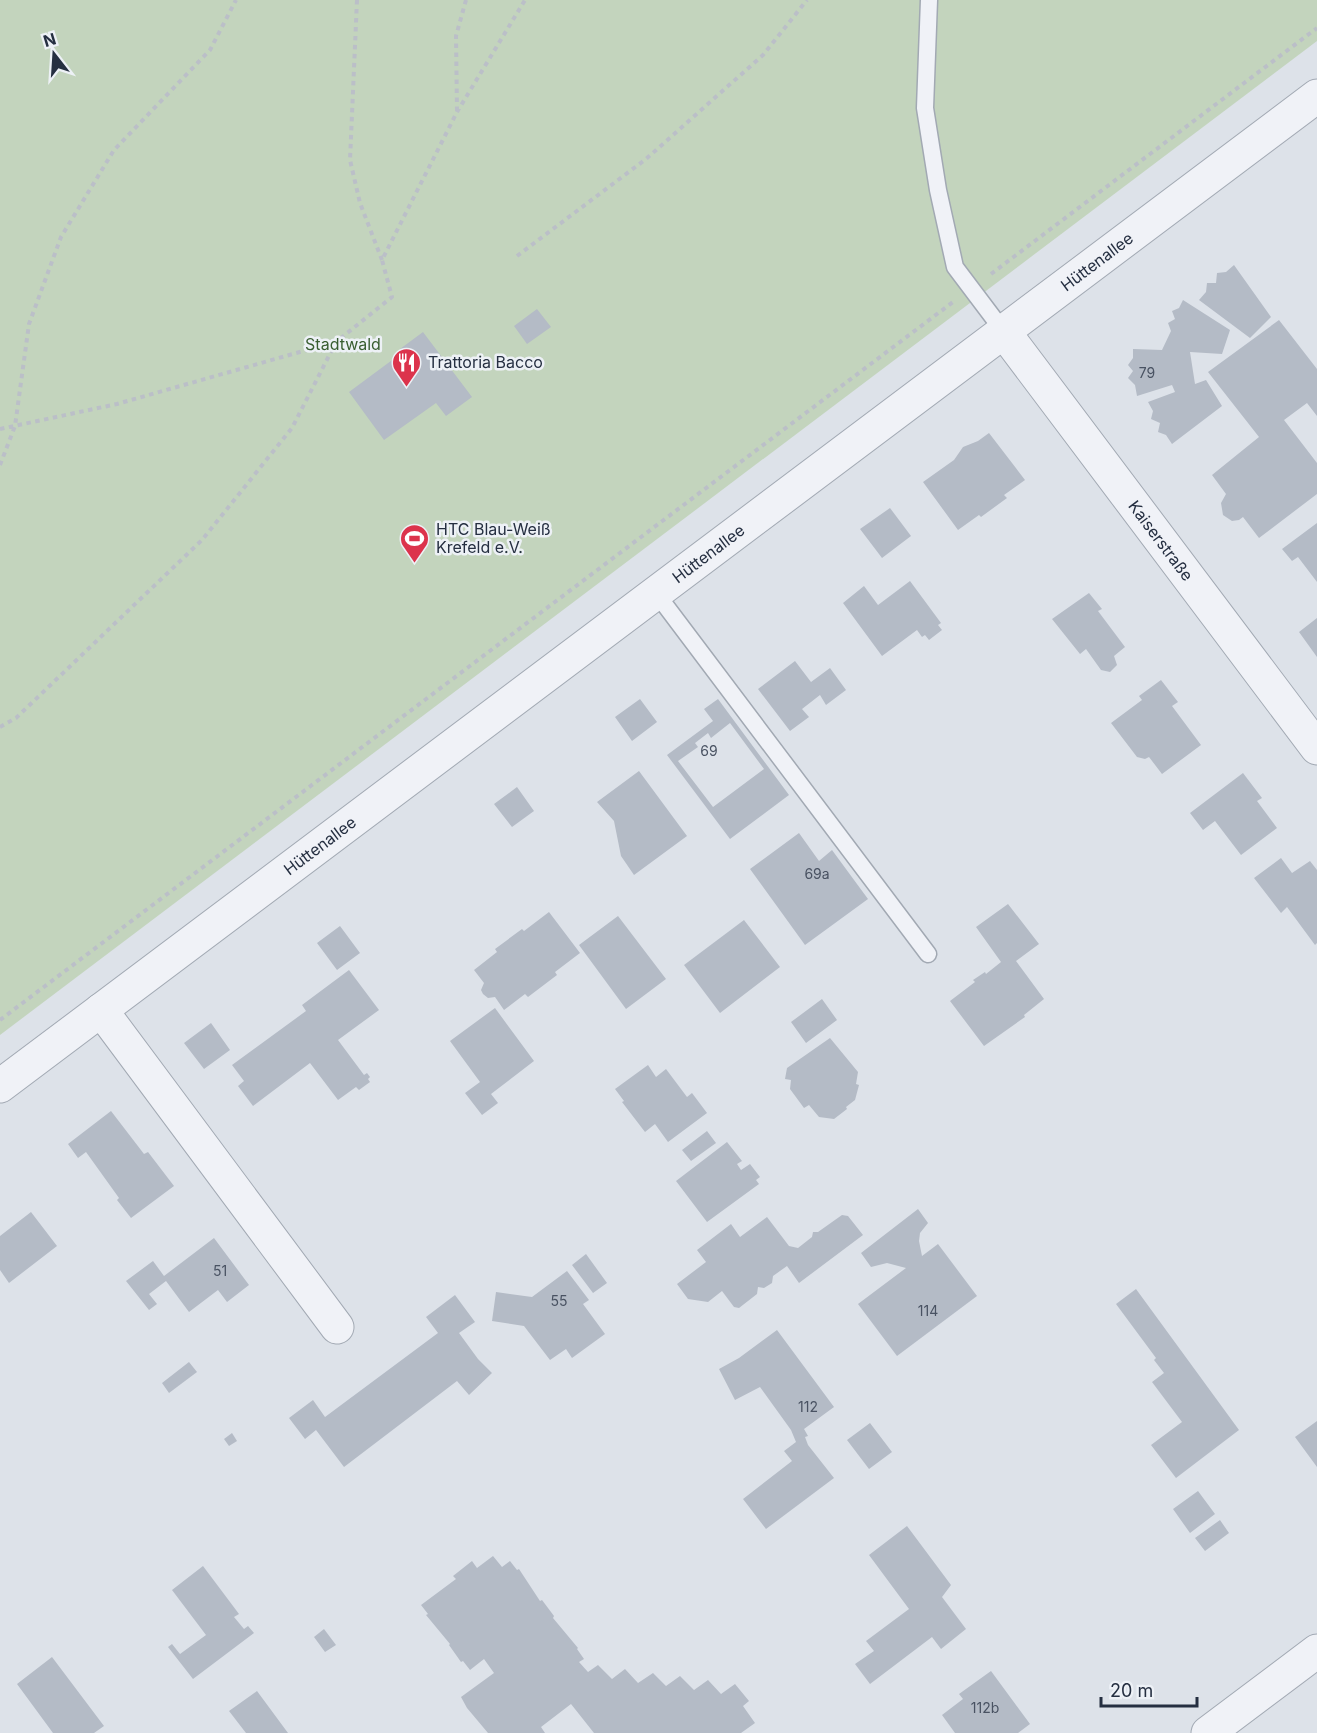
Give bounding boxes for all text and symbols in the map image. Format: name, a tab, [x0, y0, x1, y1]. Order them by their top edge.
north arrow	[24, 24, 84, 84]
text: N	[41, 28, 58, 51]
street label: Hüttenallee	[1057, 228, 1137, 295]
park label: Stadtwald	[305, 334, 381, 354]
restaurant icon: Trattoria Bacco	[391, 346, 423, 388]
place label: Trattoria Bacco	[428, 352, 543, 372]
house number: 79	[1139, 364, 1155, 381]
street label: Kaiserstraße	[1124, 496, 1198, 585]
place label: HTC Blau-Weiß Krefeld e.V.	[436, 519, 551, 557]
street label: Hüttenallee	[668, 520, 748, 587]
sports icon: HTC Blau-Weiß Krefeld e.V.	[399, 522, 431, 564]
house number: 69	[700, 742, 718, 759]
street label: Hüttenallee	[280, 812, 360, 879]
house number: 69a	[804, 865, 830, 882]
house number: 51	[213, 1262, 227, 1279]
house number: 55	[550, 1292, 568, 1309]
house number: 114	[918, 1302, 938, 1319]
house number: 112	[798, 1398, 818, 1415]
scale bar	[1101, 1670, 1197, 1708]
text: 20 m	[1110, 1680, 1153, 1701]
house number: 112b	[971, 1699, 999, 1716]

